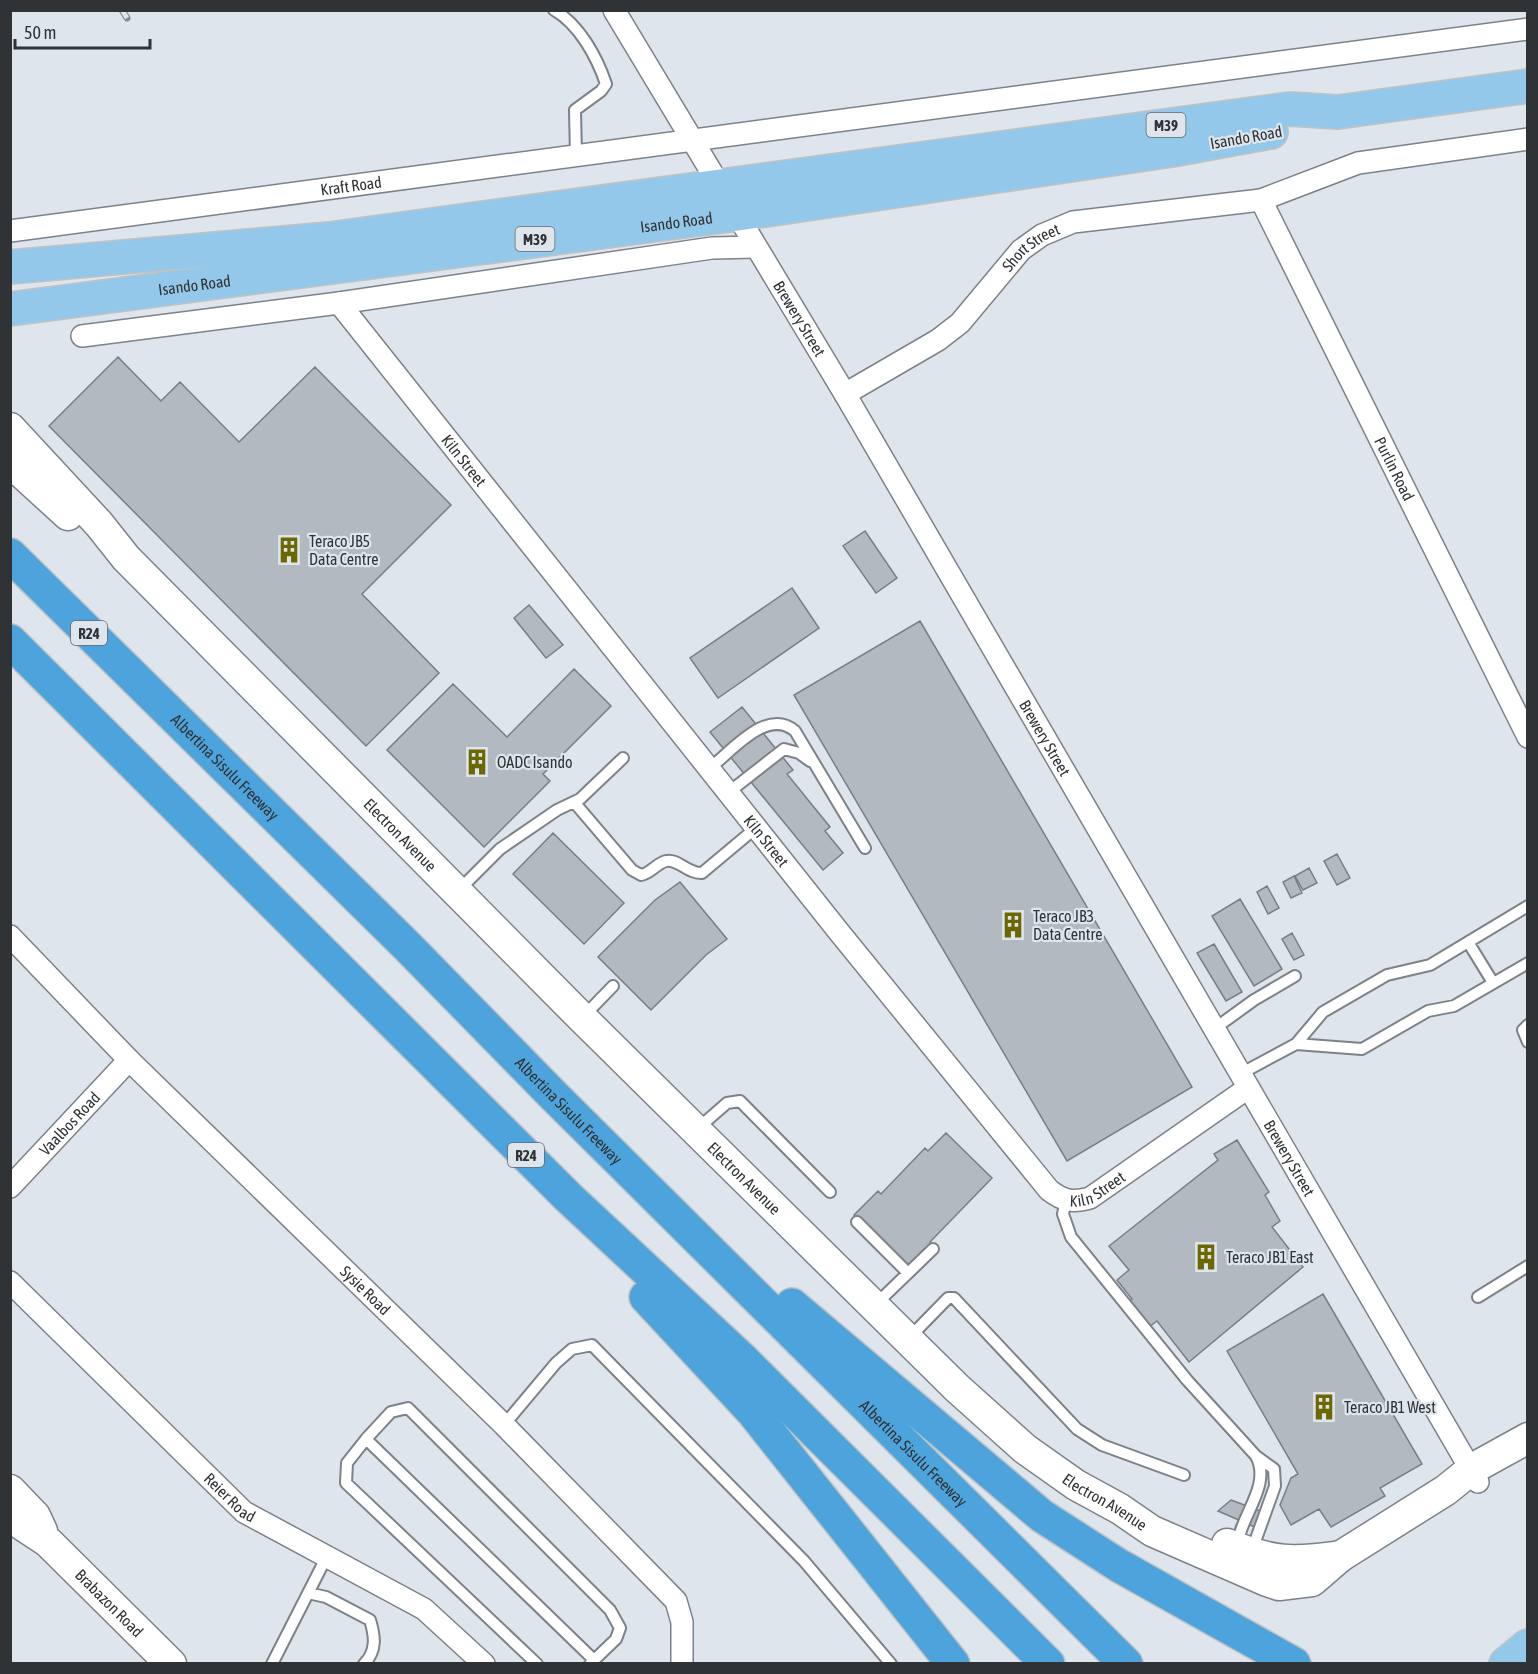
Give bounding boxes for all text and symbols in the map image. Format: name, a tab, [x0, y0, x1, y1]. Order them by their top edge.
scale bar	[15, 12, 150, 50]
text: 50 m	[24, 22, 56, 43]
road number: M39	[1146, 113, 1186, 137]
street label: Isando Road	[1209, 122, 1283, 152]
street label: Kraft Road	[319, 173, 383, 199]
street label: Isando Road	[639, 208, 714, 236]
street label: Short Street	[998, 220, 1062, 275]
road number: M39	[516, 227, 554, 251]
street label: Isando Road	[157, 271, 232, 299]
street label: Brewery Street	[770, 278, 829, 360]
street label: Kiln Street	[438, 431, 490, 490]
street label: Purlin Road	[1371, 434, 1418, 503]
place label: Teraco JB5 Data Centre	[309, 532, 378, 568]
building icon: Teraco JB5 Data Centre	[274, 535, 304, 565]
road number: R24	[71, 621, 107, 645]
street label: Brewery Street	[1016, 697, 1074, 779]
street label: Albertina Sisulu Freeway	[168, 710, 283, 825]
building icon: OADC Isando	[462, 747, 492, 777]
place label: OADC Isando	[497, 753, 573, 771]
street label: Electron Avenue	[360, 795, 440, 875]
street label: Kiln Street	[741, 811, 793, 871]
place label: Teraco JB3 Data Centre	[1033, 907, 1102, 943]
building icon: Teraco JB3 Data Centre	[998, 910, 1028, 940]
street label: Albertina Sisulu Freeway	[512, 1053, 626, 1169]
street label: Vaalbos Road	[36, 1088, 103, 1159]
street label: Brewery Street	[1260, 1117, 1319, 1199]
street label: Electron Avenue	[704, 1138, 784, 1218]
road number: R24	[508, 1143, 544, 1167]
street label: Kiln Street	[1069, 1167, 1129, 1210]
building icon: Teraco JB1 East	[1191, 1242, 1221, 1272]
place label: Teraco JB1 East	[1226, 1248, 1314, 1266]
street label: Sysie Road	[337, 1262, 394, 1319]
building icon: Teraco JB1 West	[1309, 1392, 1339, 1422]
street label: Albertina Sisulu Freeway	[856, 1396, 971, 1511]
place label: Teraco JB1 West	[1344, 1398, 1436, 1416]
street label: Reier Road	[201, 1469, 259, 1526]
street label: Electron Avenue	[1059, 1469, 1151, 1534]
street label: Brabazon Road	[72, 1565, 147, 1640]

